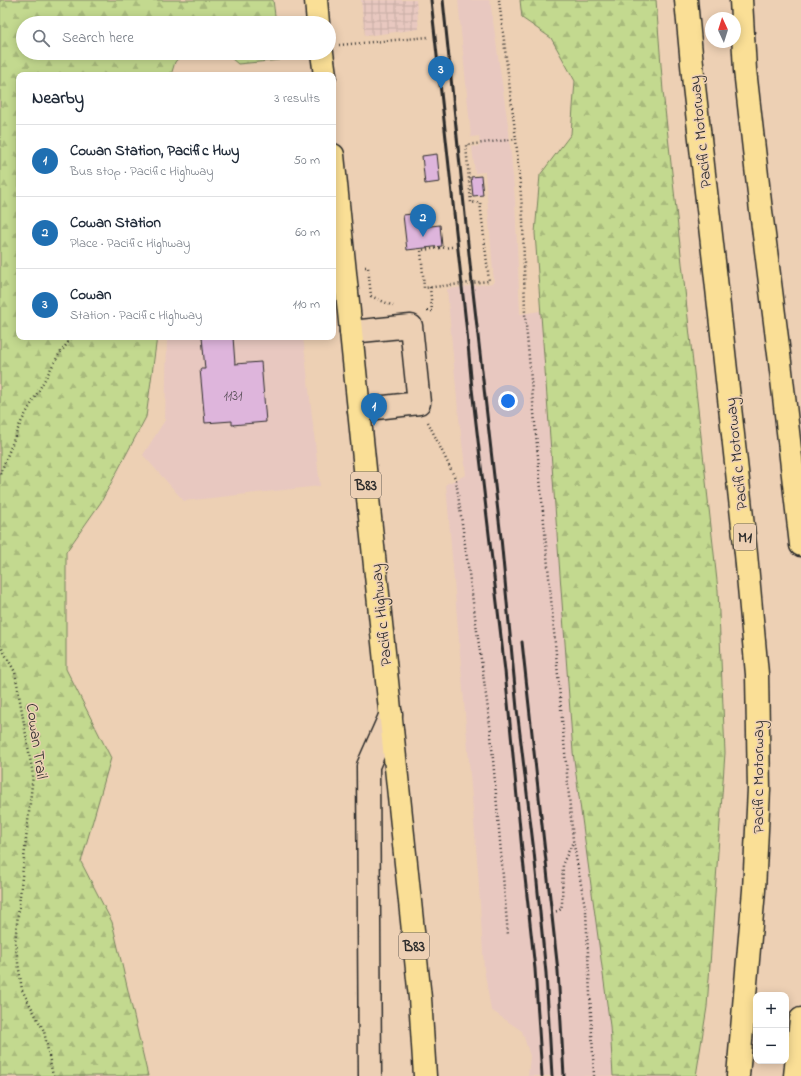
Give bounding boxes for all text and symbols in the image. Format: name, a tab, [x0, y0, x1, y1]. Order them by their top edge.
north arrow	[705, 12, 741, 48]
search box	[16, 16, 336, 60]
icon: search	[30, 27, 52, 49]
text: Search here	[62, 27, 134, 49]
pin: 3	[428, 56, 454, 89]
street label: Pacific Motorway	[683, 74, 719, 189]
text: Nearby	[32, 86, 84, 111]
text: 3 results	[274, 89, 320, 108]
text: Cowan Station, Pacific Hwy	[70, 140, 239, 162]
text: 1	[43, 151, 47, 170]
text: 50 m	[294, 151, 320, 170]
text: Bus stop · Pacific Highway	[70, 162, 214, 181]
pin: 2	[410, 204, 436, 237]
text: Cowan Station	[70, 212, 161, 234]
text: 2	[42, 223, 48, 242]
text: 60 m	[295, 223, 320, 242]
text: Place · Pacific Highway	[70, 234, 190, 253]
text: Cowan	[70, 284, 111, 306]
text: 3	[42, 295, 48, 314]
text: 110 m	[293, 295, 320, 314]
text: Station · Pacific Highway	[70, 306, 202, 325]
house number: 1131	[223, 386, 243, 407]
your location	[498, 391, 518, 411]
pin: 1	[361, 393, 387, 426]
street label: Pacific Motorway	[719, 396, 755, 511]
road number: B83	[351, 472, 381, 498]
road number: M1	[734, 524, 756, 550]
street label: Pacific Highway	[365, 562, 399, 667]
street label: Cowan Trail	[19, 702, 53, 781]
street label: Pacific Motorway	[747, 720, 771, 834]
road number: B83	[399, 933, 429, 959]
map controls	[753, 992, 789, 1064]
button: +	[753, 992, 789, 1028]
button: −	[753, 1028, 789, 1064]

